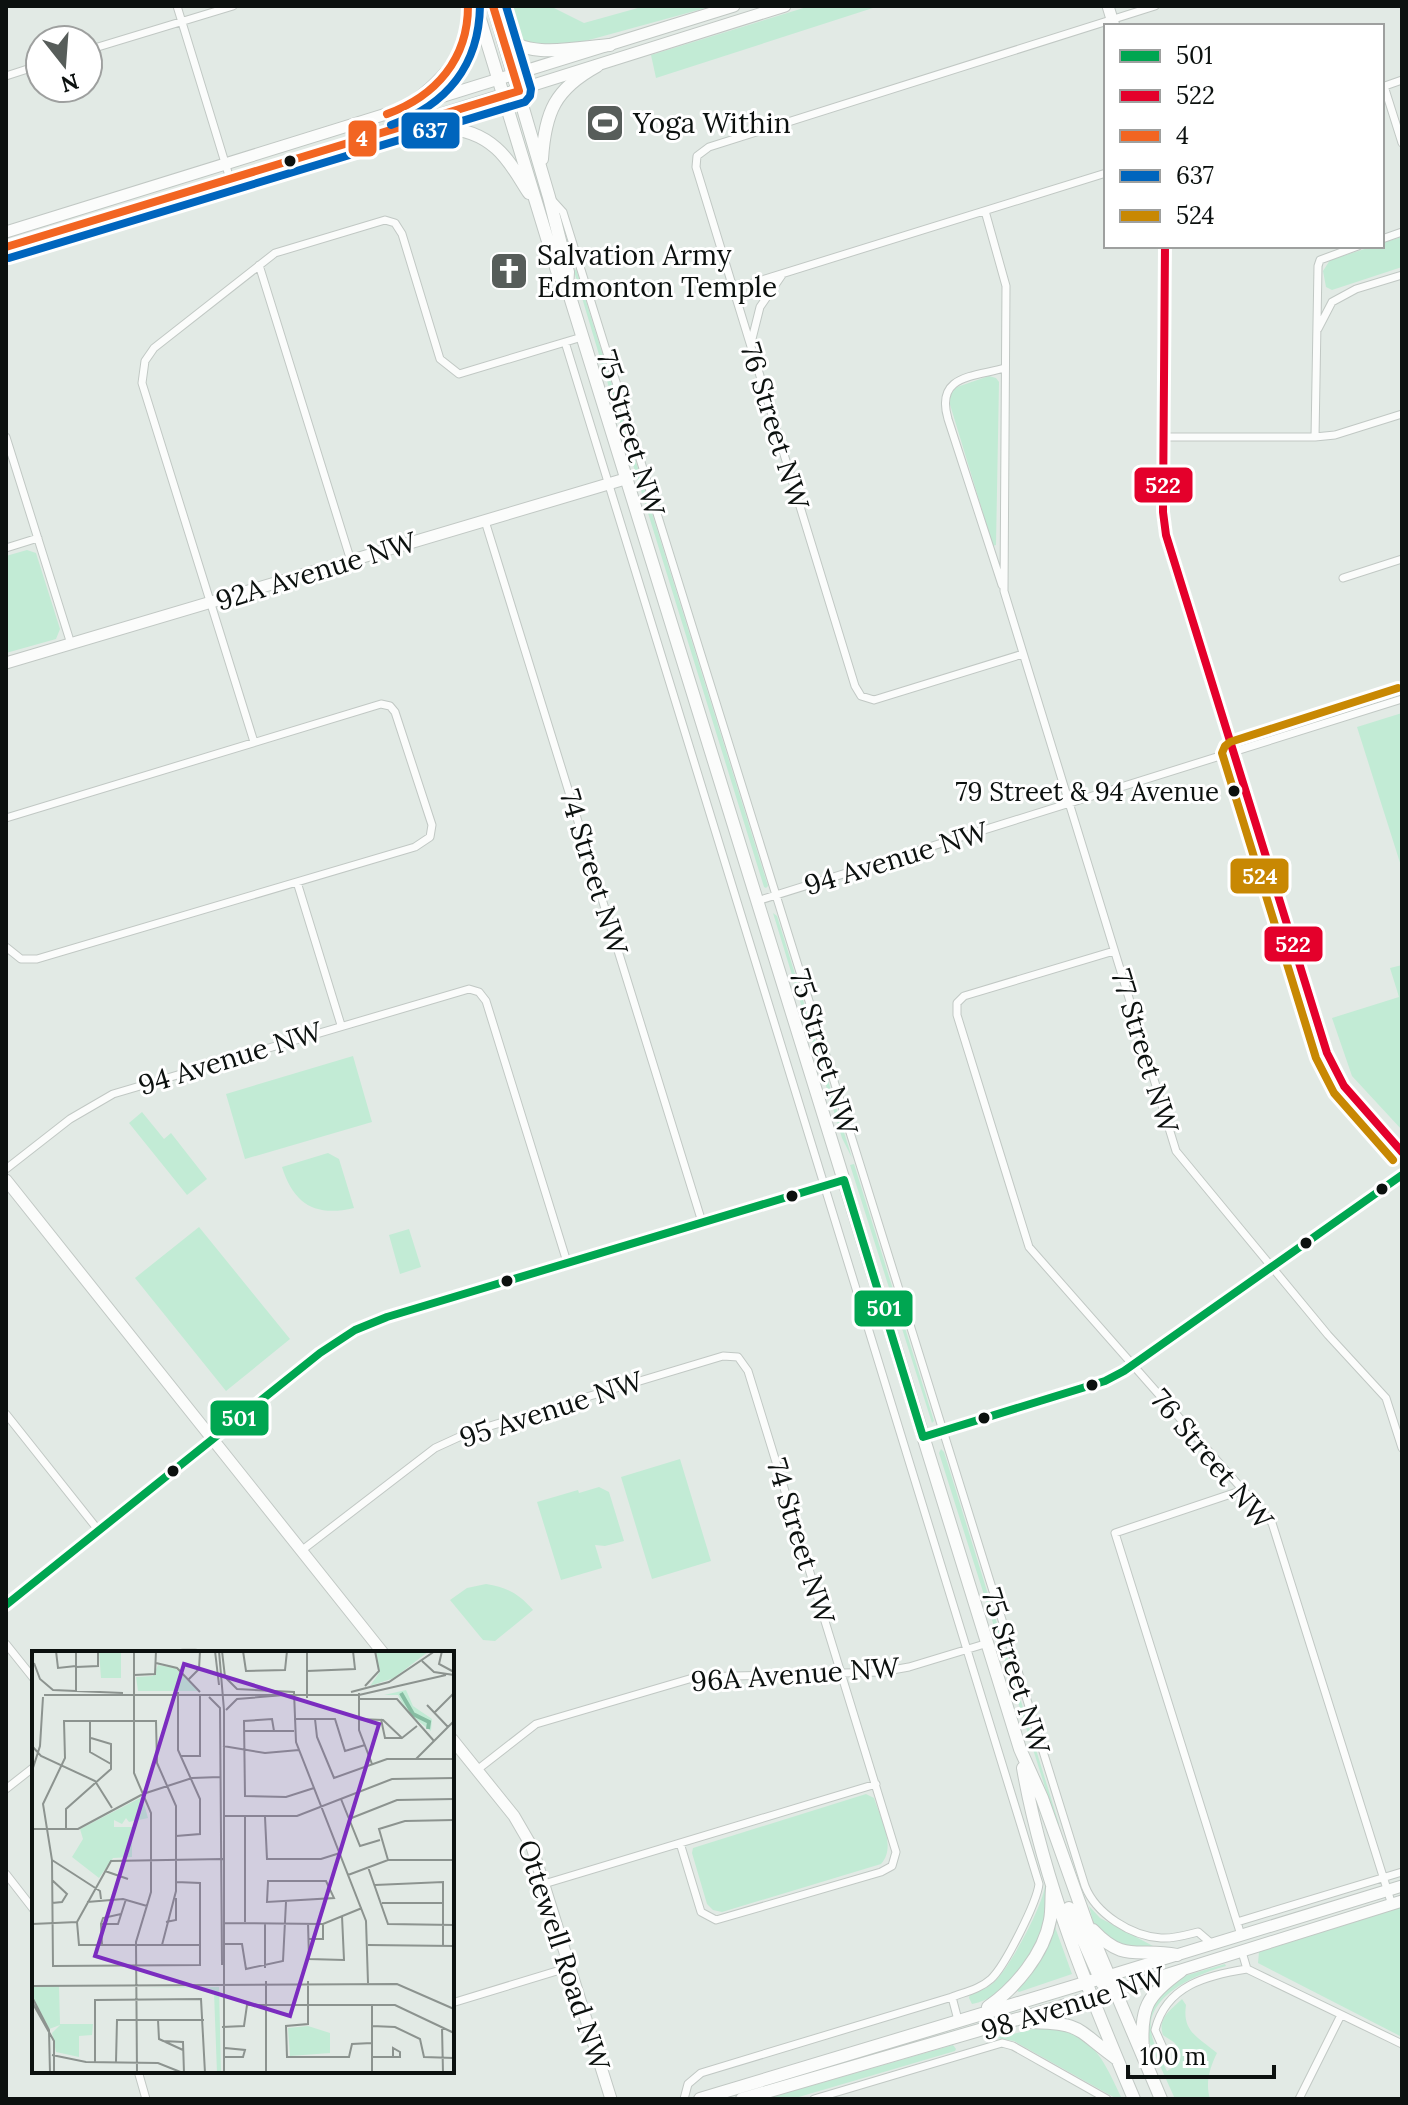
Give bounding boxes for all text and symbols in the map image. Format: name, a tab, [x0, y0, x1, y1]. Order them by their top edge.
north arrow	[24, 24, 104, 104]
legend	[1104, 24, 1384, 248]
text: 501	[1176, 40, 1213, 71]
text: N	[58, 67, 82, 99]
text: 522	[1176, 80, 1215, 111]
sports icon: Yoga Within	[584, 102, 626, 144]
place label: Yoga Within	[632, 105, 791, 141]
line badge: 637	[400, 111, 461, 150]
text: 637	[412, 116, 448, 144]
line badge: 4	[347, 119, 378, 158]
text: 4	[1176, 120, 1189, 151]
text: 4	[356, 124, 368, 152]
unlabelled marker	[282, 153, 298, 169]
text: 637	[1176, 160, 1214, 191]
text: 524	[1176, 200, 1214, 231]
place label: Salvation Army Edmonton Temple	[537, 237, 777, 305]
church icon: Salvation Army Edmonton Temple	[488, 250, 530, 292]
street label: 76 Street NW	[733, 338, 818, 515]
street label: 75 Street NW	[589, 346, 674, 521]
line badge: 522	[1133, 466, 1194, 504]
text: 522	[1145, 471, 1181, 499]
street label: 92A Avenue NW	[211, 523, 422, 619]
place label: 79 Street & 94 Avenue	[955, 775, 1219, 808]
marker: 79 Street & 94 Avenue	[1226, 783, 1242, 799]
street label: 74 Street NW	[552, 785, 637, 960]
street label: 94 Avenue NW	[800, 813, 993, 903]
line badge: 524	[1229, 857, 1290, 895]
text: 524	[1242, 862, 1278, 890]
line badge: 522	[1263, 925, 1324, 963]
text: 522	[1275, 930, 1311, 958]
street label: 75 Street NW	[782, 965, 867, 1140]
street label: 77 Street NW	[1103, 965, 1187, 1138]
street label: 94 Avenue NW	[134, 1013, 327, 1103]
unlabelled marker	[1374, 1181, 1390, 1197]
unlabelled marker	[784, 1188, 800, 1204]
unlabelled marker	[1298, 1235, 1314, 1251]
unlabelled marker	[499, 1273, 515, 1289]
line badge: 501	[853, 1289, 914, 1328]
text: 501	[867, 1294, 901, 1322]
street label: 95 Avenue NW	[455, 1362, 648, 1456]
unlabelled marker	[1084, 1377, 1100, 1393]
street label: 76 Street NW	[1143, 1381, 1282, 1537]
line badge: 501	[209, 1399, 270, 1437]
text: 501	[222, 1404, 256, 1432]
unlabelled marker	[976, 1410, 992, 1426]
street label: 74 Street NW	[759, 1454, 844, 1629]
unlabelled marker	[165, 1463, 181, 1479]
street label: 75 Street NW	[974, 1584, 1059, 1759]
street label: 96A Avenue NW	[690, 1649, 902, 1699]
inset map	[32, 1651, 454, 2073]
street label: Ottewell Road NW	[510, 1835, 619, 2076]
street label: 98 Avenue NW	[976, 1958, 1171, 2048]
scale bar	[1128, 2029, 1274, 2079]
text: 100 m	[1140, 2041, 1206, 2072]

